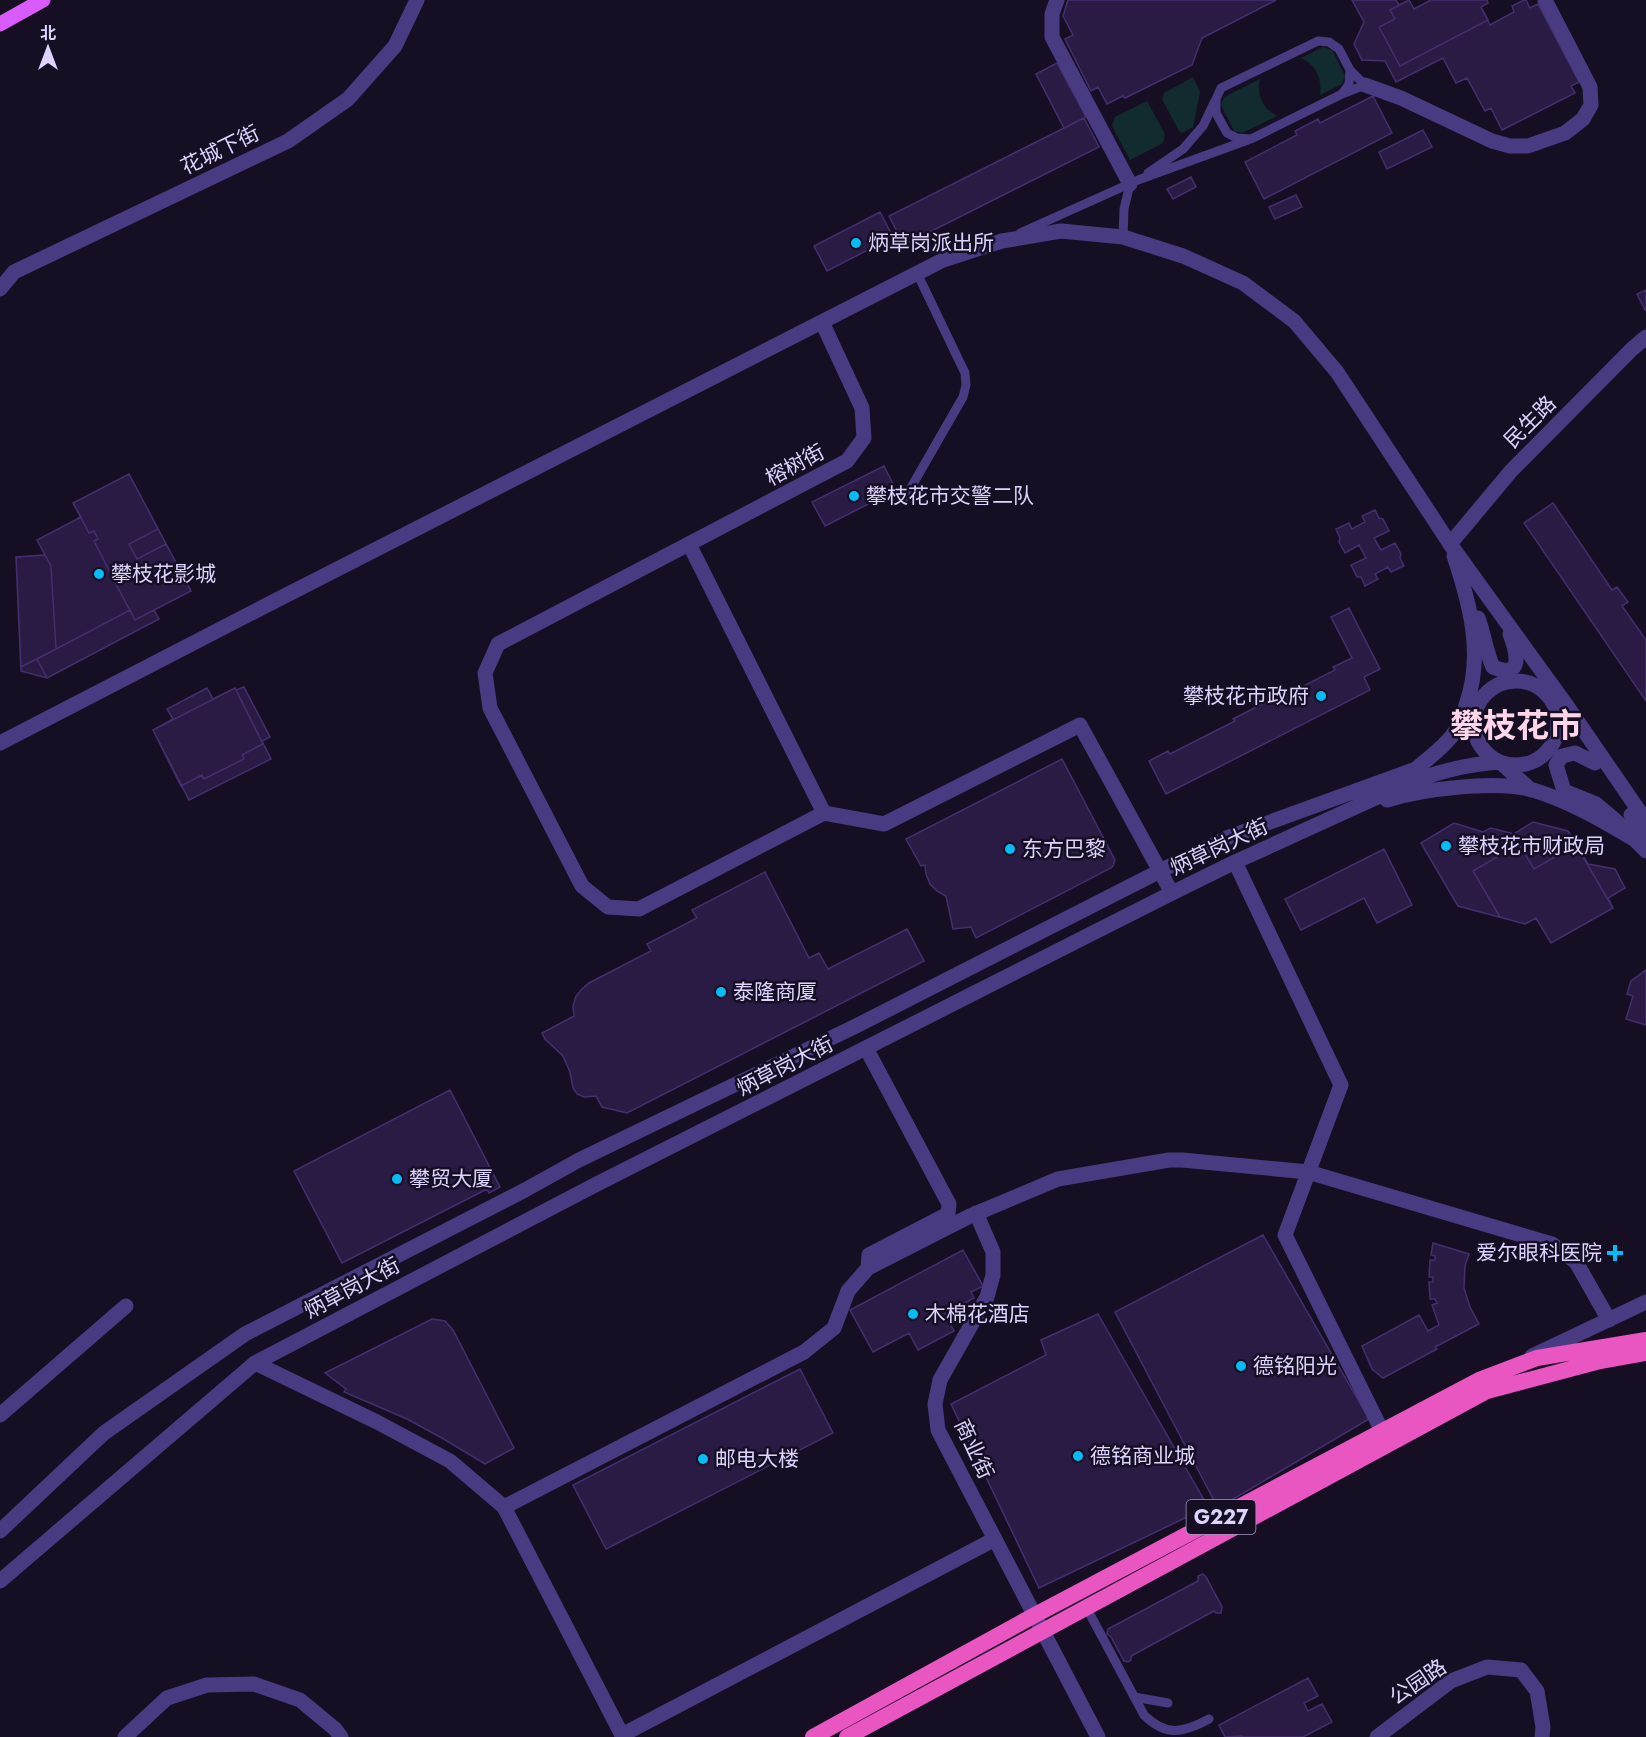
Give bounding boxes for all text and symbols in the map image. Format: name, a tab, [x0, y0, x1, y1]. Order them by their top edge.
north arrow	[18, 18, 78, 78]
text: 北	[40, 22, 56, 45]
street label: 花城下街	[176, 118, 264, 182]
place label: 炳草岗派出所	[868, 228, 994, 258]
marker: 炳草岗派出所	[849, 236, 863, 250]
street label: 民生路	[1497, 389, 1563, 455]
street label: 榕树街	[760, 437, 830, 493]
place label: 攀枝花市交警二队	[866, 481, 1034, 511]
marker: 攀枝花市交警二队	[847, 489, 861, 503]
place label: 攀枝花影城	[111, 559, 216, 589]
marker: 攀枝花影城	[92, 567, 106, 581]
place label: 攀枝花市政府	[1183, 681, 1309, 711]
marker: 攀枝花市政府	[1314, 689, 1328, 703]
district label: 攀枝花市	[1450, 702, 1582, 749]
street label: 炳草岗大街	[1165, 811, 1273, 883]
place label: 攀枝花市财政局	[1458, 831, 1605, 861]
place label: 东方巴黎	[1022, 834, 1106, 864]
marker: 攀枝花市财政局	[1439, 839, 1453, 853]
marker: 东方巴黎	[1003, 842, 1017, 856]
place label: 泰隆商厦	[733, 977, 817, 1007]
marker: 泰隆商厦	[714, 985, 728, 999]
street label: 炳草岗大街	[731, 1029, 839, 1103]
place label: 攀贸大厦	[409, 1164, 493, 1194]
marker: 攀贸大厦	[390, 1172, 404, 1186]
place label: 爱尔眼科医院	[1476, 1238, 1602, 1268]
marker: 爱尔眼科医院	[1606, 1244, 1624, 1262]
street label: 炳草岗大街	[299, 1250, 405, 1326]
place label: 木棉花酒店	[925, 1299, 1030, 1329]
marker: 木棉花酒店	[906, 1307, 920, 1321]
place label: 德铭阳光	[1253, 1351, 1337, 1381]
marker: 德铭阳光	[1234, 1359, 1248, 1373]
street label: 商业街	[947, 1414, 1001, 1484]
place label: 德铭商业城	[1090, 1441, 1195, 1471]
place label: 邮电大楼	[715, 1444, 799, 1474]
marker: 德铭商业城	[1071, 1449, 1085, 1463]
marker: 邮电大楼	[696, 1452, 710, 1466]
road number: G227	[1186, 1500, 1256, 1534]
street label: 公园路	[1383, 1652, 1453, 1712]

